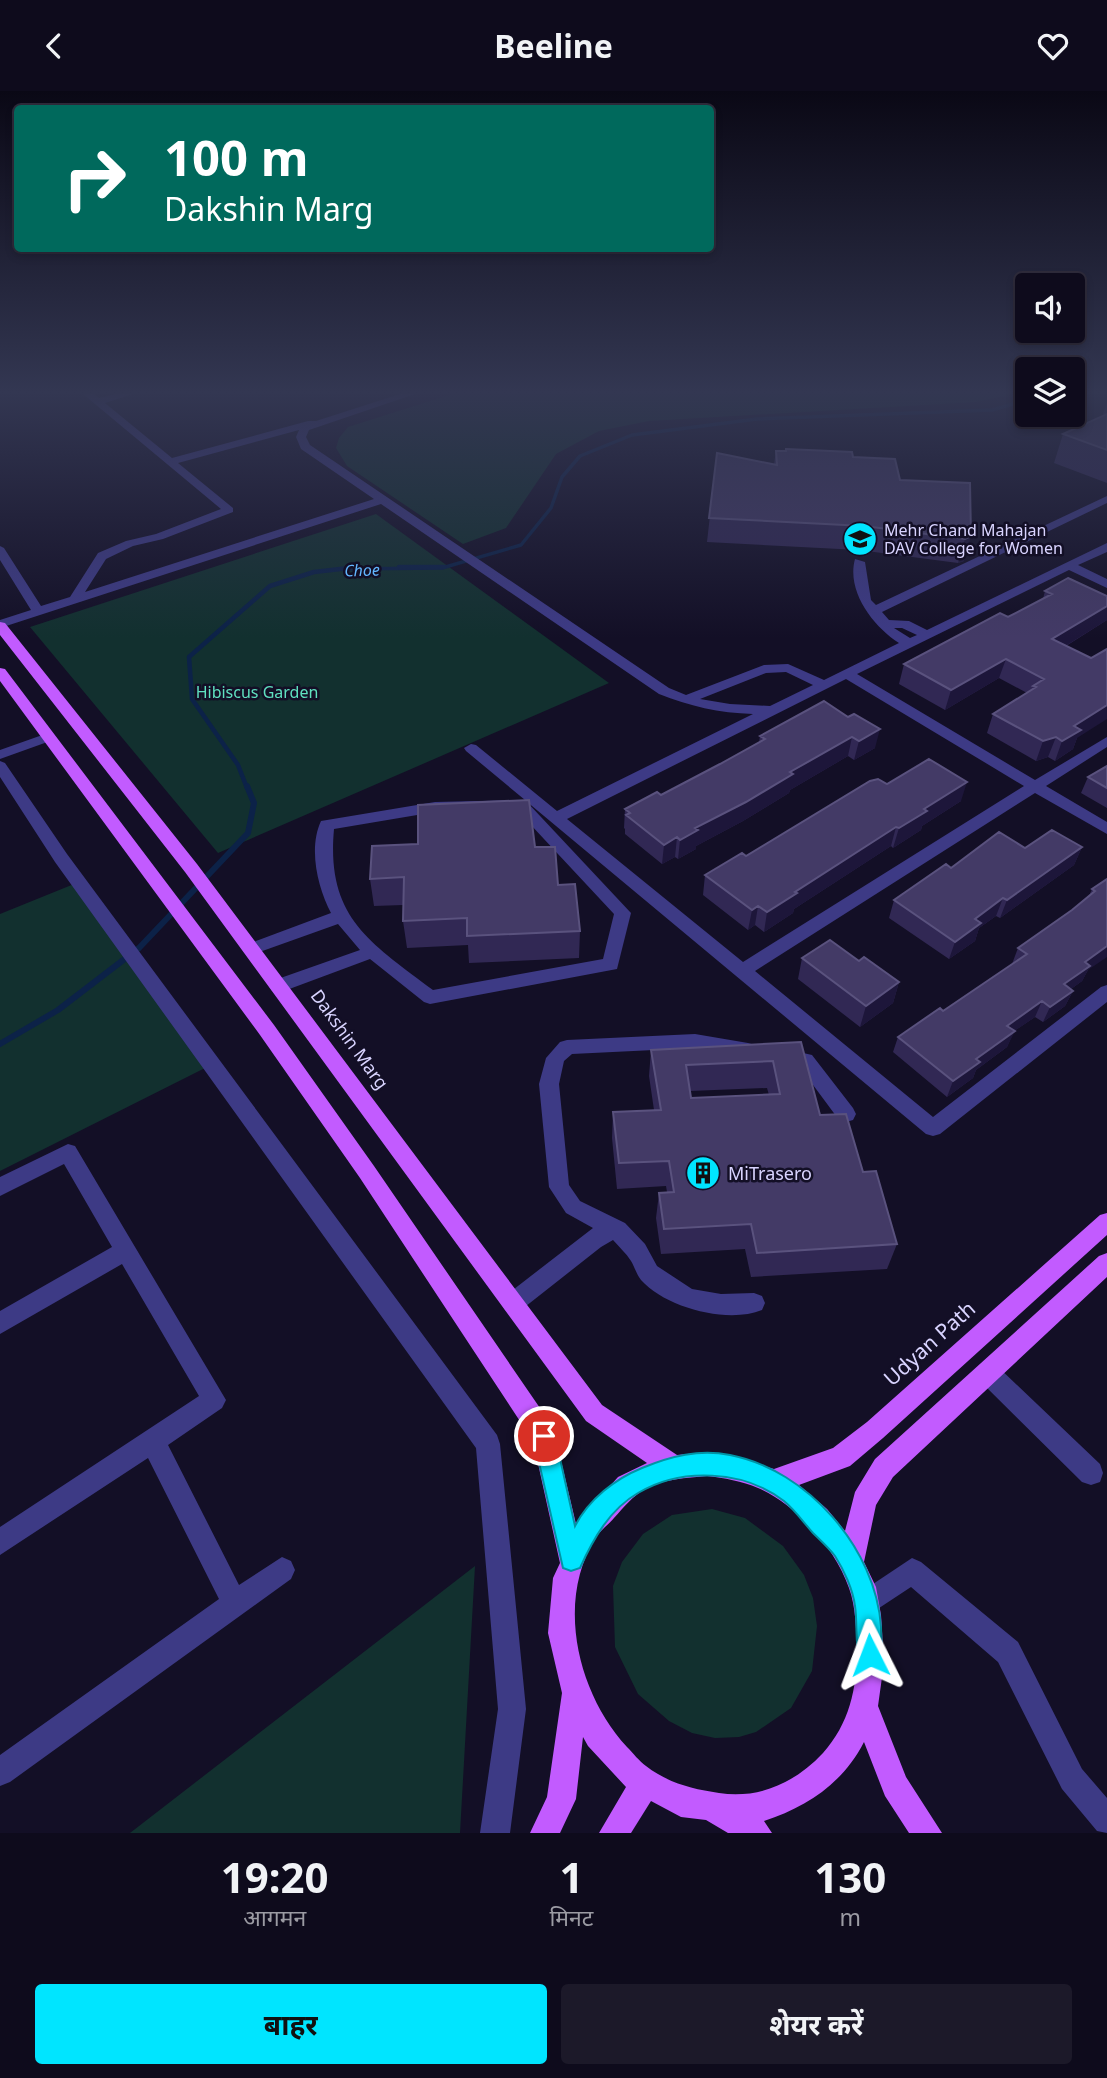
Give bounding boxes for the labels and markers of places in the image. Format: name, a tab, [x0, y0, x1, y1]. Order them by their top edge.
place label: Mehr Chand Mahajan DAV College for Women	[884, 519, 1063, 559]
school or university icon: Mehr Chand Mahajan DAV College for Women	[841, 520, 879, 558]
building icon: MiTrasero	[684, 1154, 722, 1192]
place label: MiTrasero	[728, 1161, 812, 1185]
pin	[514, 1406, 574, 1466]

